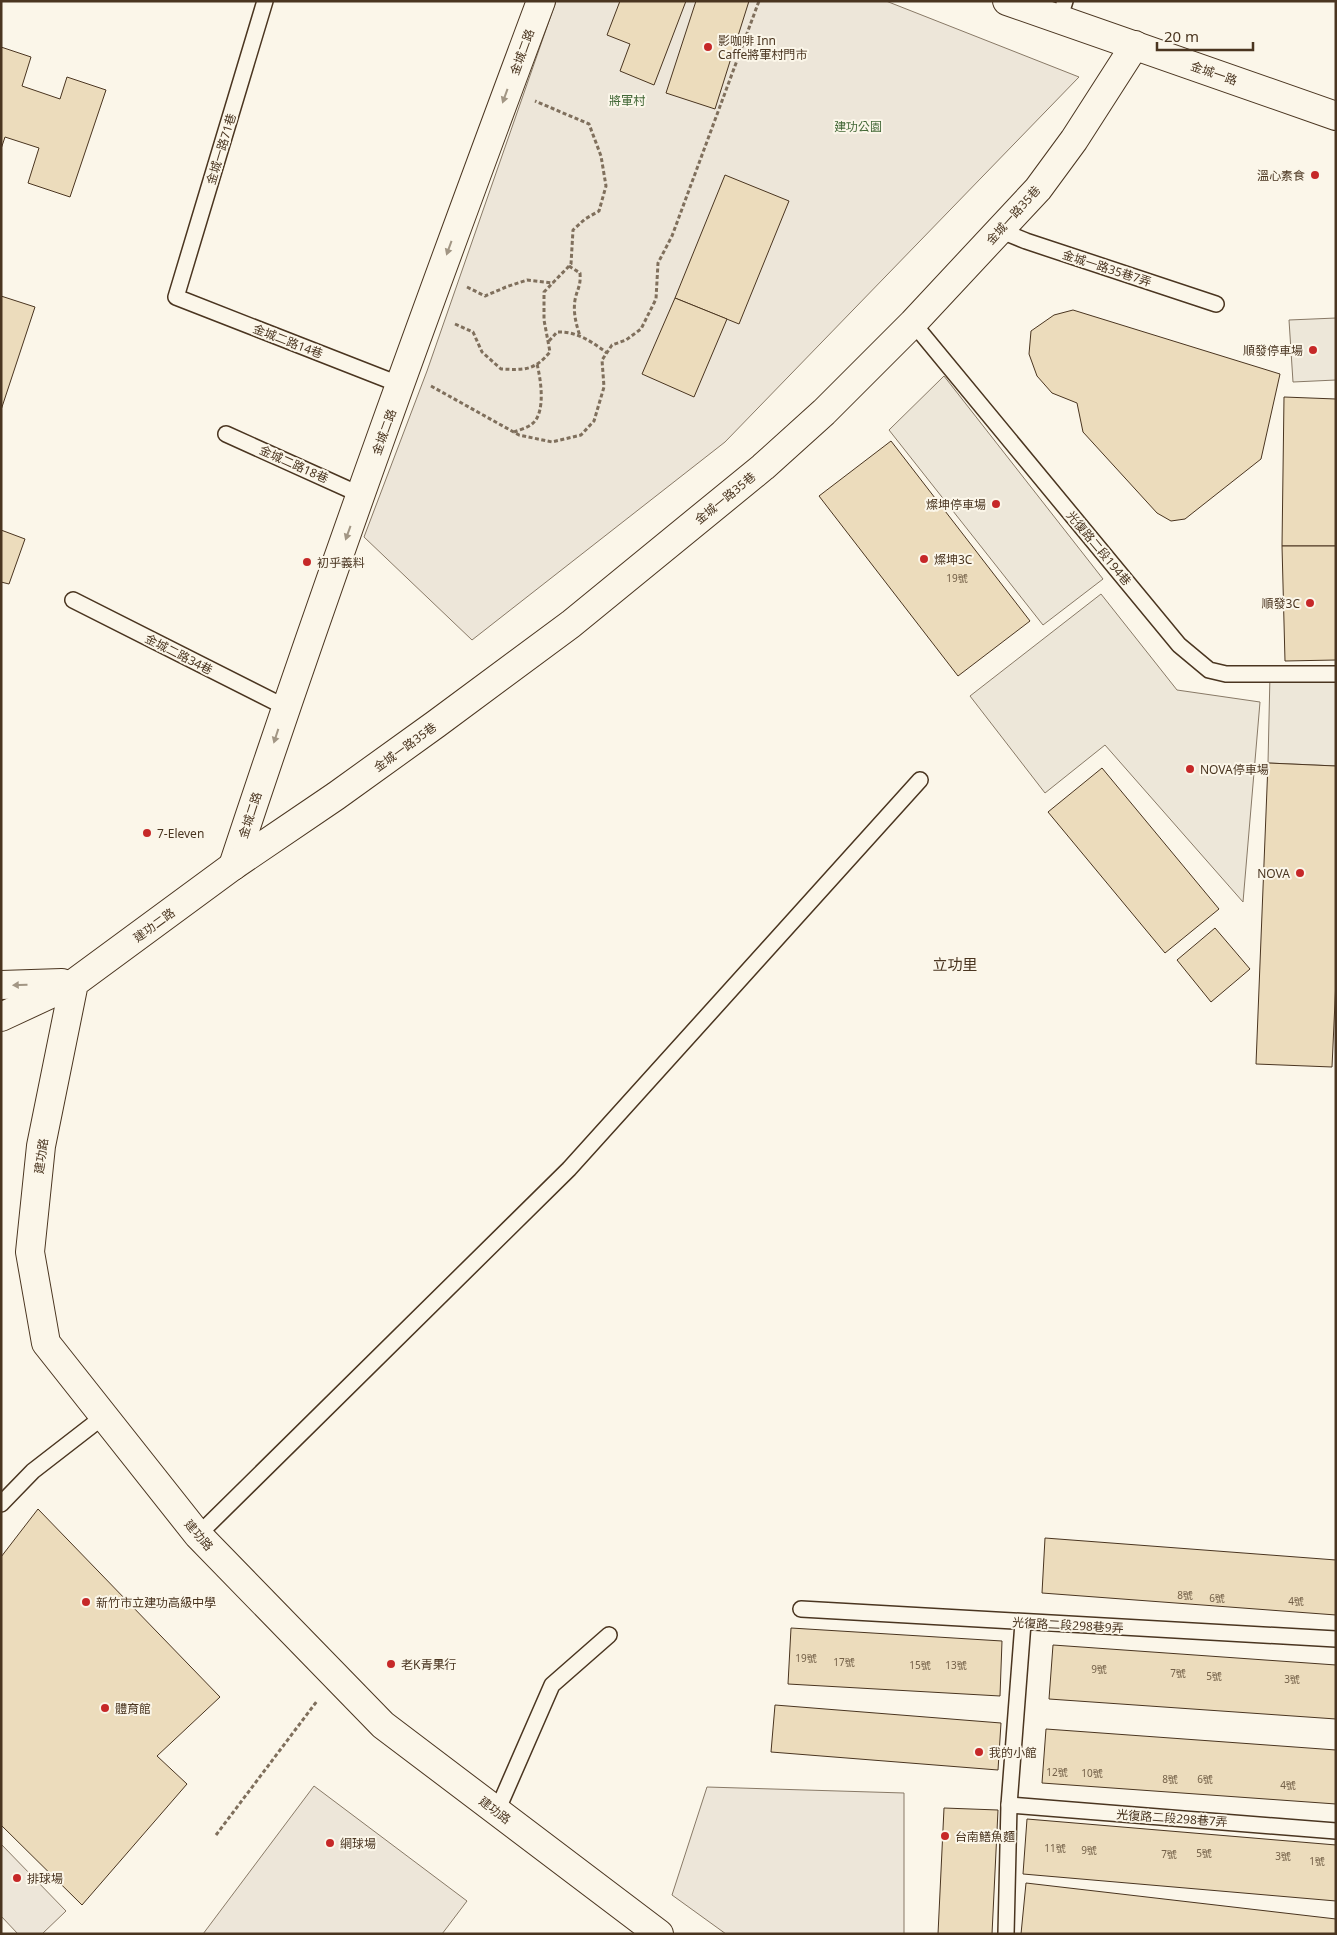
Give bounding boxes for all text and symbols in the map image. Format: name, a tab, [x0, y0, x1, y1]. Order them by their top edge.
scale bar	[1157, 20, 1253, 52]
text: 20 m	[1164, 26, 1199, 46]
street label: 金城二路	[506, 27, 538, 77]
place label: 影咖啡 Inn Caffe將軍村門市	[718, 32, 807, 63]
marker: 影咖啡 Inn Caffe將軍村門市	[702, 41, 714, 53]
street label: 金城一路	[1189, 57, 1239, 89]
one-way arrow	[501, 89, 509, 103]
park label: 將軍村	[609, 92, 646, 109]
street label: 金城一路71巷	[202, 111, 240, 187]
park label: 建功公園	[834, 118, 882, 135]
place label: 溫心素食	[1257, 167, 1305, 184]
marker: 溫心素食	[1309, 169, 1321, 181]
street label: 金城一路35巷	[982, 182, 1044, 248]
one-way arrow	[445, 241, 452, 256]
street label: 金城一路35巷7弄	[1060, 246, 1154, 290]
street label: 金城二路14巷	[251, 320, 325, 362]
place label: 順發停車場	[1243, 342, 1303, 359]
marker: 順發停車場	[1307, 344, 1319, 356]
street label: 金城二路	[368, 407, 400, 457]
street label: 金城二路18巷	[257, 441, 331, 487]
street label: 金城一路35巷	[691, 468, 759, 528]
place label: 燦坤停車場	[926, 496, 986, 513]
marker: 燦坤停車場	[990, 498, 1002, 510]
street label: 光復路二段194巷	[1063, 507, 1135, 589]
one-way arrow	[343, 526, 351, 541]
place label: 燦坤3C	[934, 551, 973, 568]
marker: 燦坤3C	[918, 553, 930, 565]
place label: 初乎義料	[317, 554, 365, 571]
marker: 初乎義料	[301, 556, 313, 568]
house number: 19號	[946, 571, 968, 585]
place label: 順發3C	[1262, 595, 1300, 612]
marker: 順發3C	[1304, 597, 1316, 609]
street label: 金城二路34巷	[142, 630, 216, 678]
street label: 金城一路35巷	[370, 718, 440, 776]
one-way arrow	[272, 729, 280, 744]
place label: NOVA停車場	[1200, 761, 1269, 778]
marker: NOVA停車場	[1184, 763, 1196, 775]
street label: 金城二路	[234, 790, 266, 840]
place label: 7-Eleven	[157, 825, 204, 842]
marker: 7-Eleven	[141, 827, 153, 839]
place label: NOVA	[1257, 865, 1290, 882]
marker: NOVA	[1294, 867, 1306, 879]
street label: 建功二路	[130, 904, 178, 946]
district label: 立功里	[932, 954, 978, 974]
one-way arrow	[12, 981, 28, 989]
street label: 建功路	[30, 1137, 52, 1175]
street label: 建功路	[181, 1516, 217, 1554]
house number: 8號	[1177, 1588, 1193, 1602]
house number: 6號	[1209, 1591, 1225, 1605]
place label: 新竹市立建功高級中學	[96, 1594, 216, 1611]
house number: 4號	[1288, 1594, 1304, 1608]
marker: 新竹市立建功高級中學	[80, 1596, 92, 1608]
street label: 光復路二段298巷9弄	[1012, 1614, 1124, 1636]
house number: 19號	[795, 1651, 817, 1665]
house number: 17號	[833, 1655, 855, 1669]
place label: 老K青果行	[401, 1656, 456, 1673]
marker: 老K青果行	[385, 1658, 397, 1670]
house number: 15號	[909, 1658, 931, 1672]
house number: 13號	[945, 1658, 967, 1672]
house number: 9號	[1091, 1662, 1107, 1676]
house number: 7號	[1170, 1666, 1186, 1680]
house number: 5號	[1206, 1669, 1222, 1683]
house number: 3號	[1284, 1672, 1300, 1686]
place label: 體育館	[115, 1700, 151, 1717]
marker: 體育館	[99, 1702, 111, 1714]
place label: 我的小館	[989, 1744, 1037, 1761]
marker: 我的小館	[973, 1746, 985, 1758]
house number: 12號	[1046, 1765, 1068, 1779]
house number: 10號	[1081, 1766, 1103, 1780]
house number: 8號	[1162, 1772, 1178, 1786]
house number: 6號	[1197, 1772, 1213, 1786]
house number: 4號	[1280, 1778, 1296, 1792]
street label: 建功路	[476, 1792, 514, 1828]
street label: 光復路二段298巷7弄	[1116, 1806, 1228, 1830]
place label: 台南鱔魚麵	[955, 1828, 1015, 1845]
marker: 台南鱔魚麵	[939, 1830, 951, 1842]
place label: 網球場	[340, 1835, 376, 1852]
marker: 網球場	[324, 1837, 336, 1849]
house number: 11號	[1044, 1841, 1066, 1855]
house number: 9號	[1081, 1843, 1097, 1857]
house number: 5號	[1196, 1846, 1212, 1860]
house number: 7號	[1161, 1847, 1177, 1861]
house number: 3號	[1275, 1849, 1291, 1863]
house number: 1號	[1309, 1854, 1325, 1868]
place label: 排球場	[27, 1870, 63, 1887]
marker: 排球場	[11, 1872, 23, 1884]

